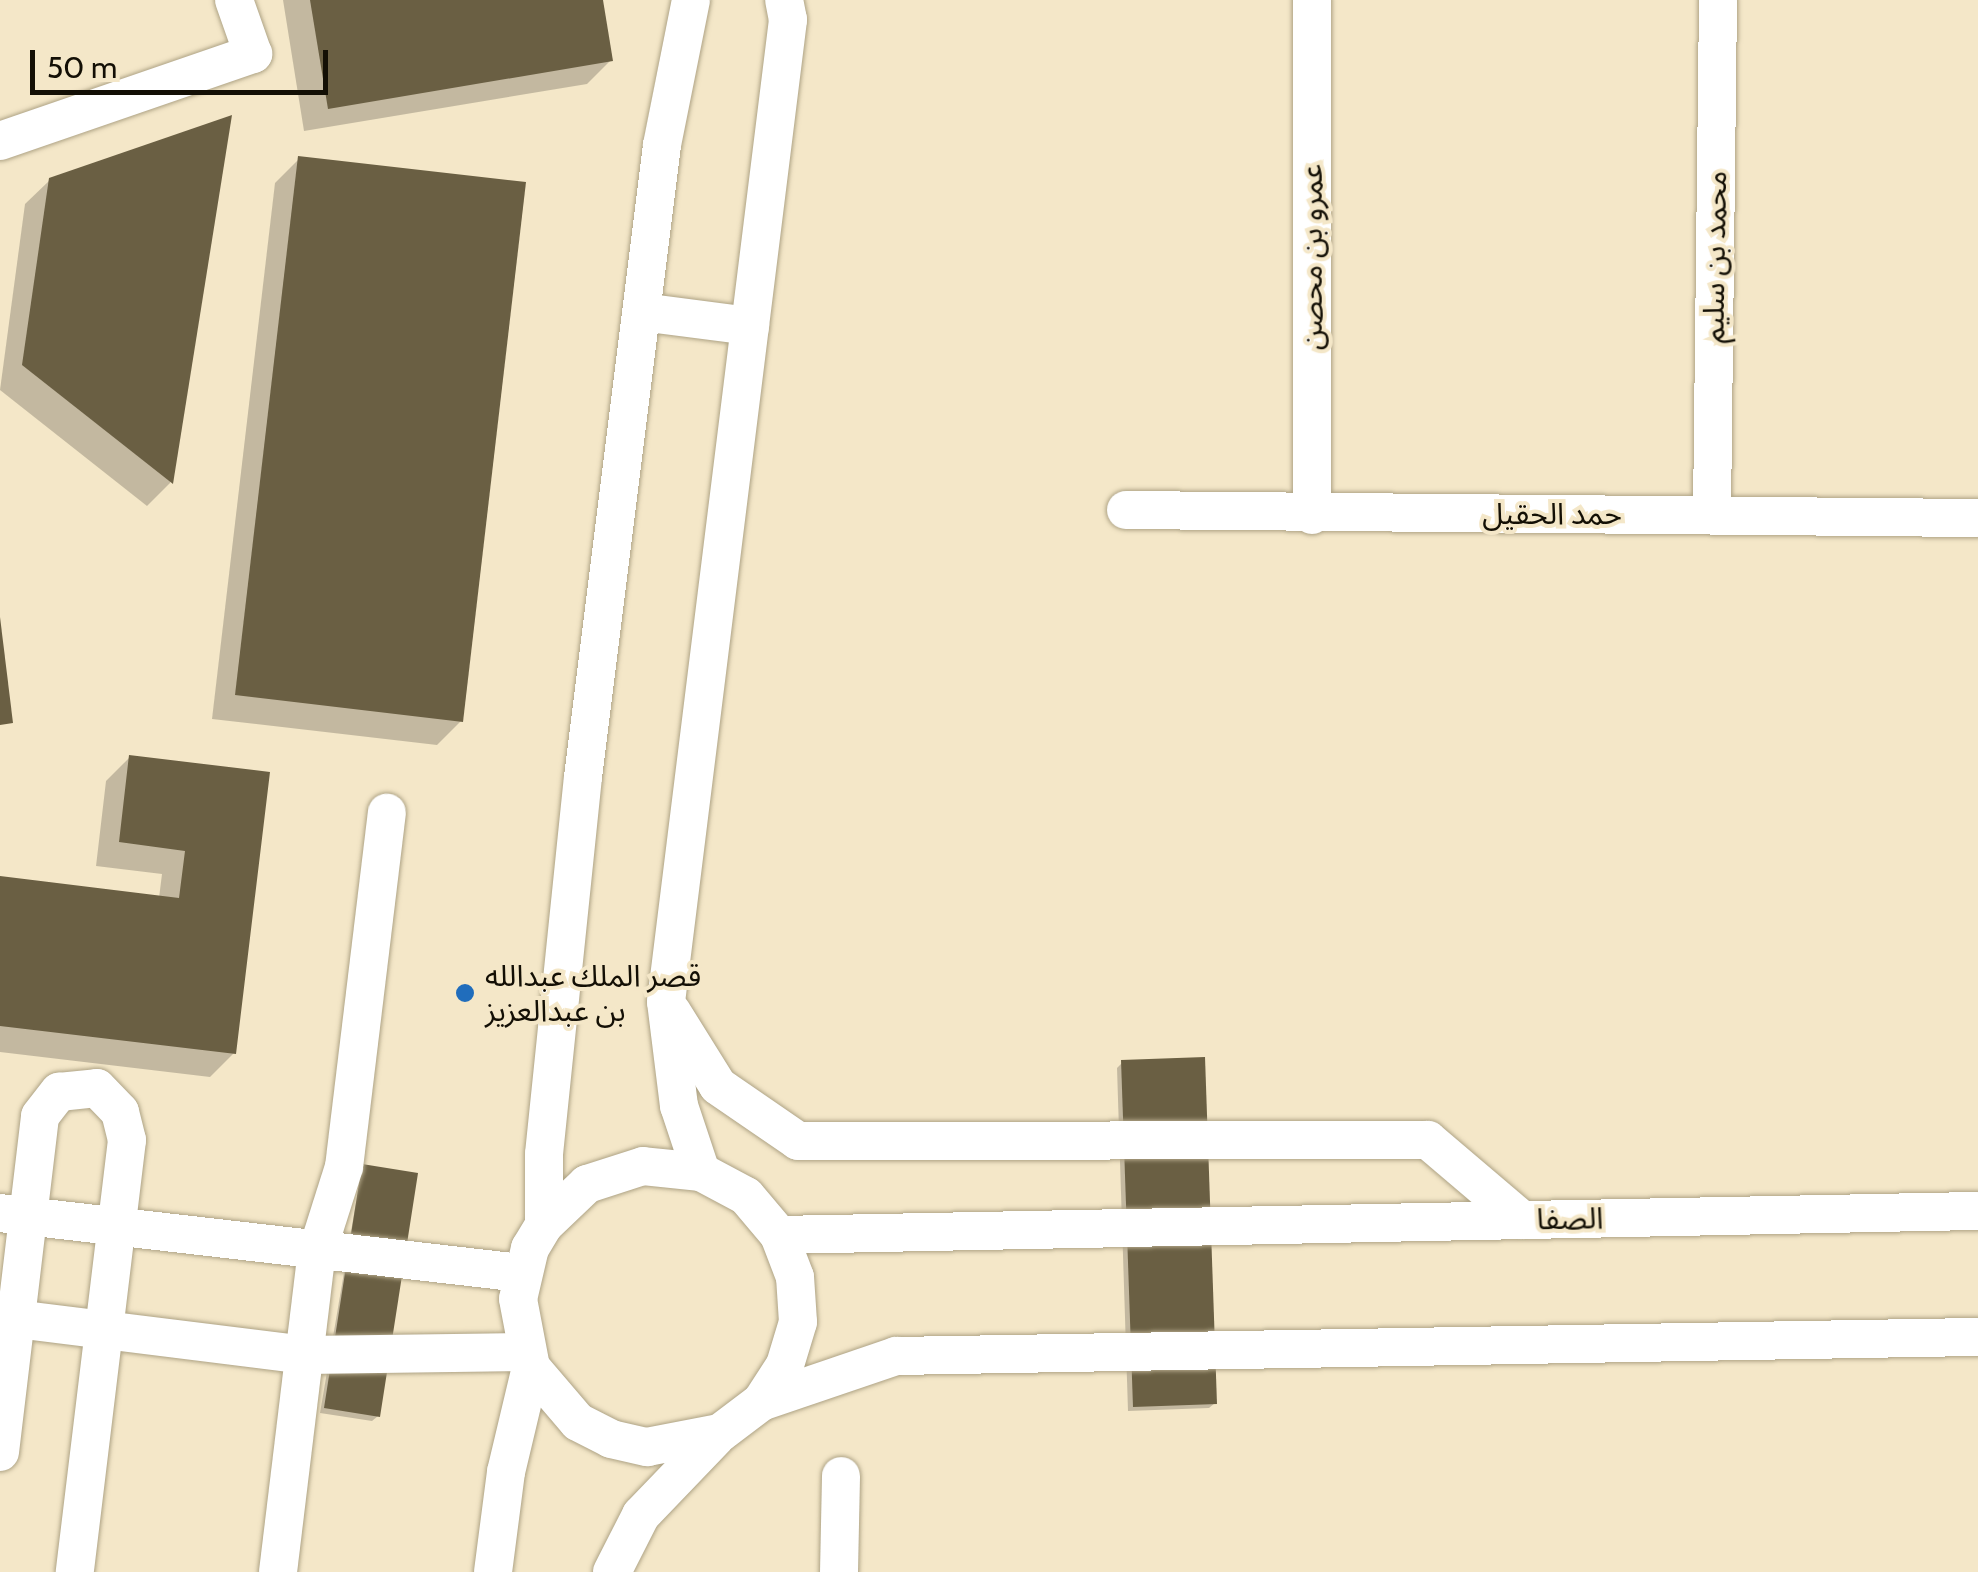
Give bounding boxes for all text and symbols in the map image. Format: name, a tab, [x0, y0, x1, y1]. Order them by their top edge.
scale bar	[35, 30, 332, 92]
text: 50 m	[47, 49, 117, 86]
street label: عمرو بن محصن	[1294, 164, 1330, 350]
street label: محمد بن سليم	[1696, 171, 1734, 343]
street label: حمد الحقيل	[1482, 496, 1622, 532]
place label: قصر الملك عبدالله بن عبدالعزيز	[485, 958, 701, 1028]
marker: قصر الملك عبدالله بن عبدالعزيز	[454, 982, 476, 1004]
street label: الصفا	[1536, 1200, 1604, 1238]

